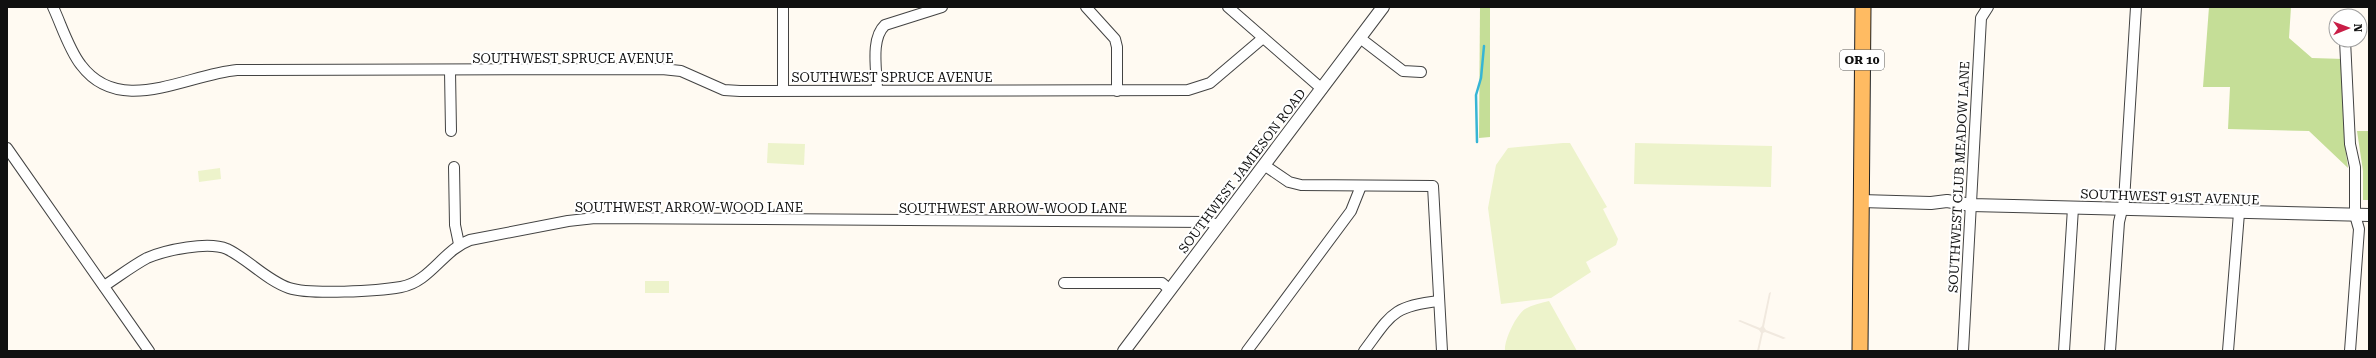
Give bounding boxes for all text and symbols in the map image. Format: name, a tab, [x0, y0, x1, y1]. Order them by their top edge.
north arrow	[2328, 8, 2368, 48]
text: N	[2351, 23, 2364, 33]
road number: OR 10	[1840, 50, 1884, 70]
street label: SOUTHWEST SPRUCE AVENUE	[472, 51, 674, 66]
street label: SOUTHWEST CLUB MEADOW LANE	[1945, 61, 1973, 293]
street label: SOUTHWEST SPRUCE AVENUE	[791, 70, 993, 85]
street label: SOUTHWEST JAMIESON ROAD	[1175, 86, 1309, 256]
street label: SOUTHWEST 91ST AVENUE	[2080, 186, 2260, 208]
street label: SOUTHWEST ARROW-WOOD LANE	[575, 200, 803, 215]
street label: SOUTHWEST ARROW-WOOD LANE	[899, 201, 1127, 216]

